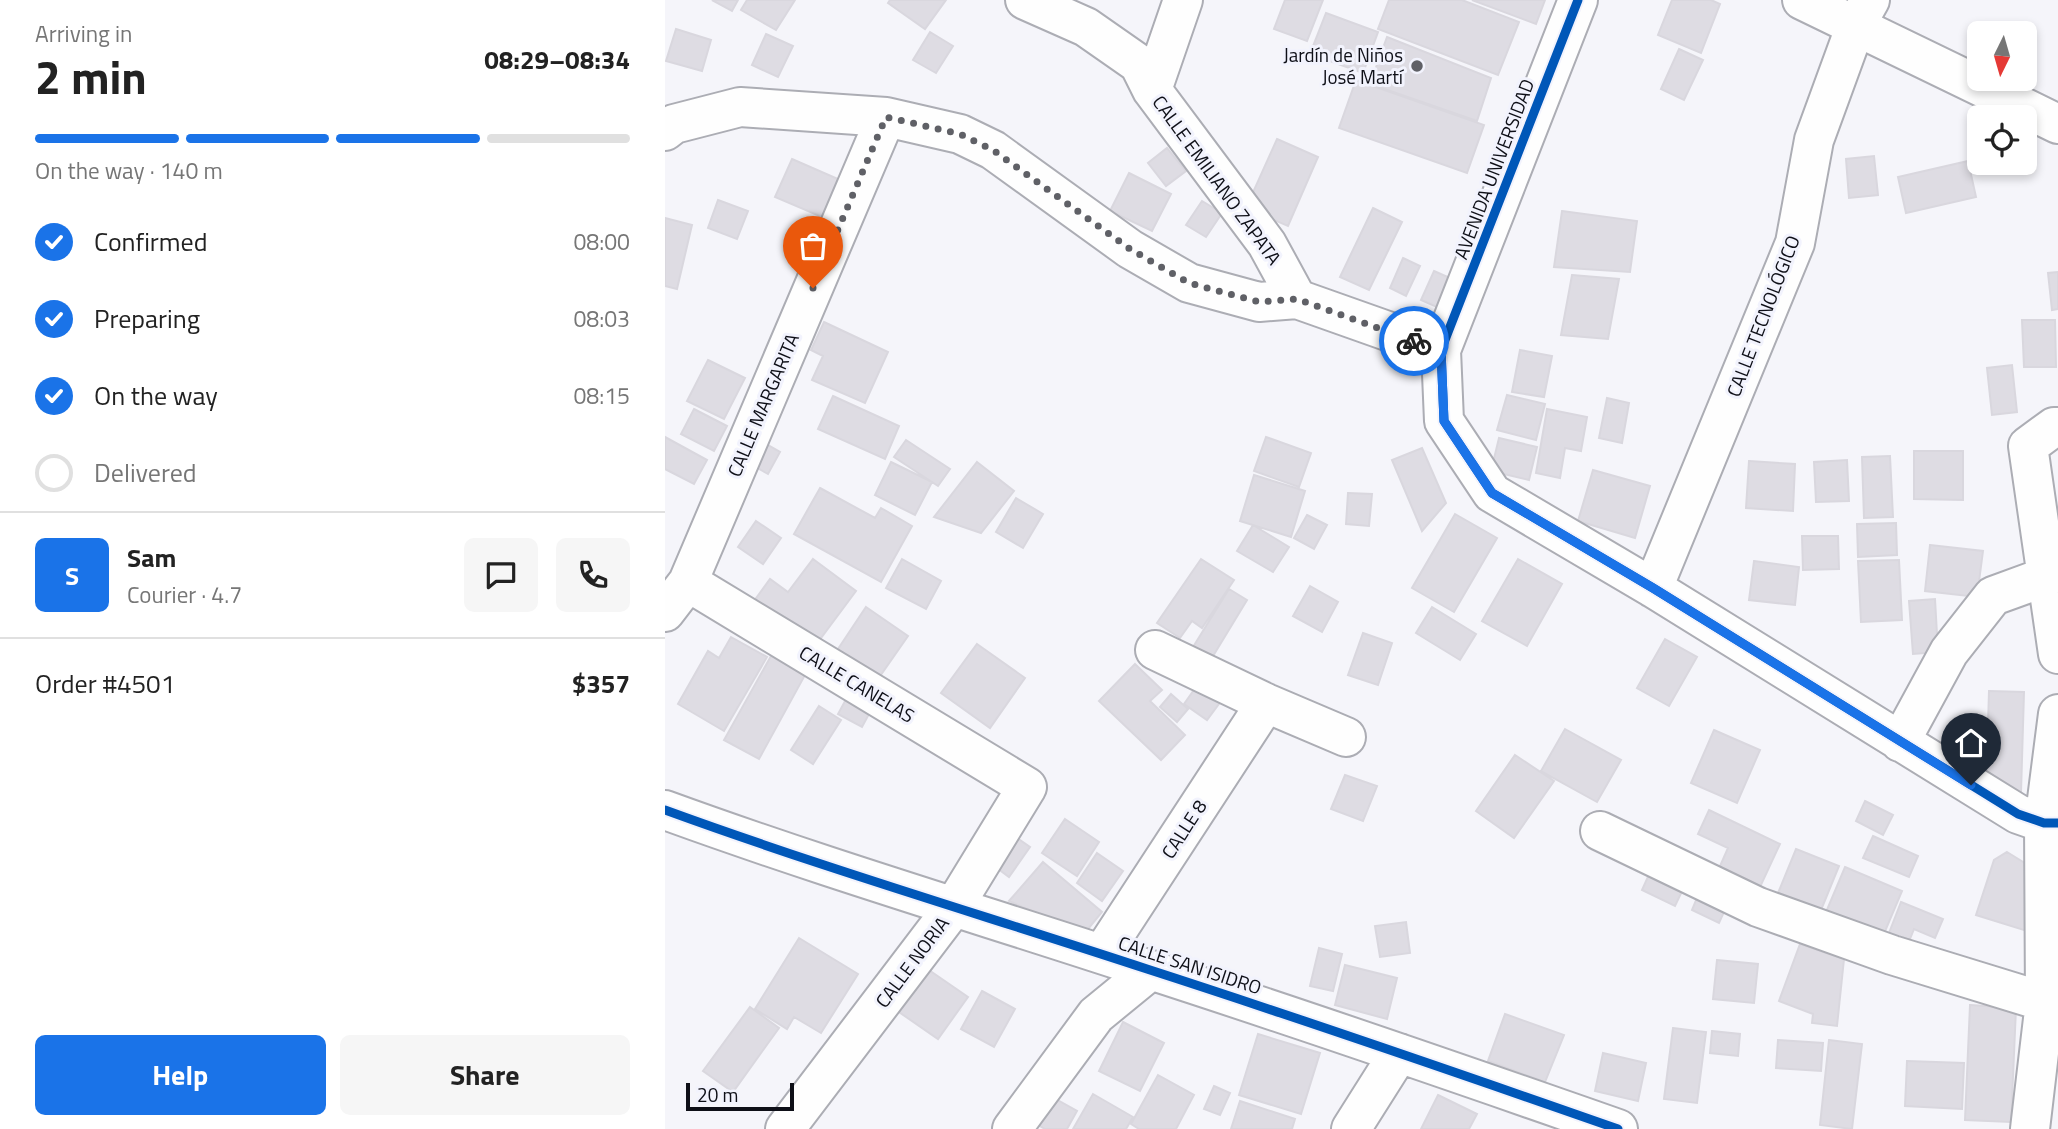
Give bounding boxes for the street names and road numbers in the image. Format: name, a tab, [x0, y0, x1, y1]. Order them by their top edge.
street label: AVENIDA UNIVERSIDAD	[1446, 74, 1541, 263]
street label: CALLE EMILIANO ZAPATA	[1146, 89, 1289, 271]
street label: CALLE TECNOLÓGICO	[1718, 231, 1807, 401]
street label: CALLE MARGARITA	[719, 329, 806, 481]
street label: CALLE CANELAS	[794, 638, 921, 730]
street label: CALLE 8	[1154, 793, 1214, 864]
street label: CALLE NORIA	[868, 910, 956, 1013]
street label: CALLE SAN ISIDRO	[1115, 928, 1266, 1001]

